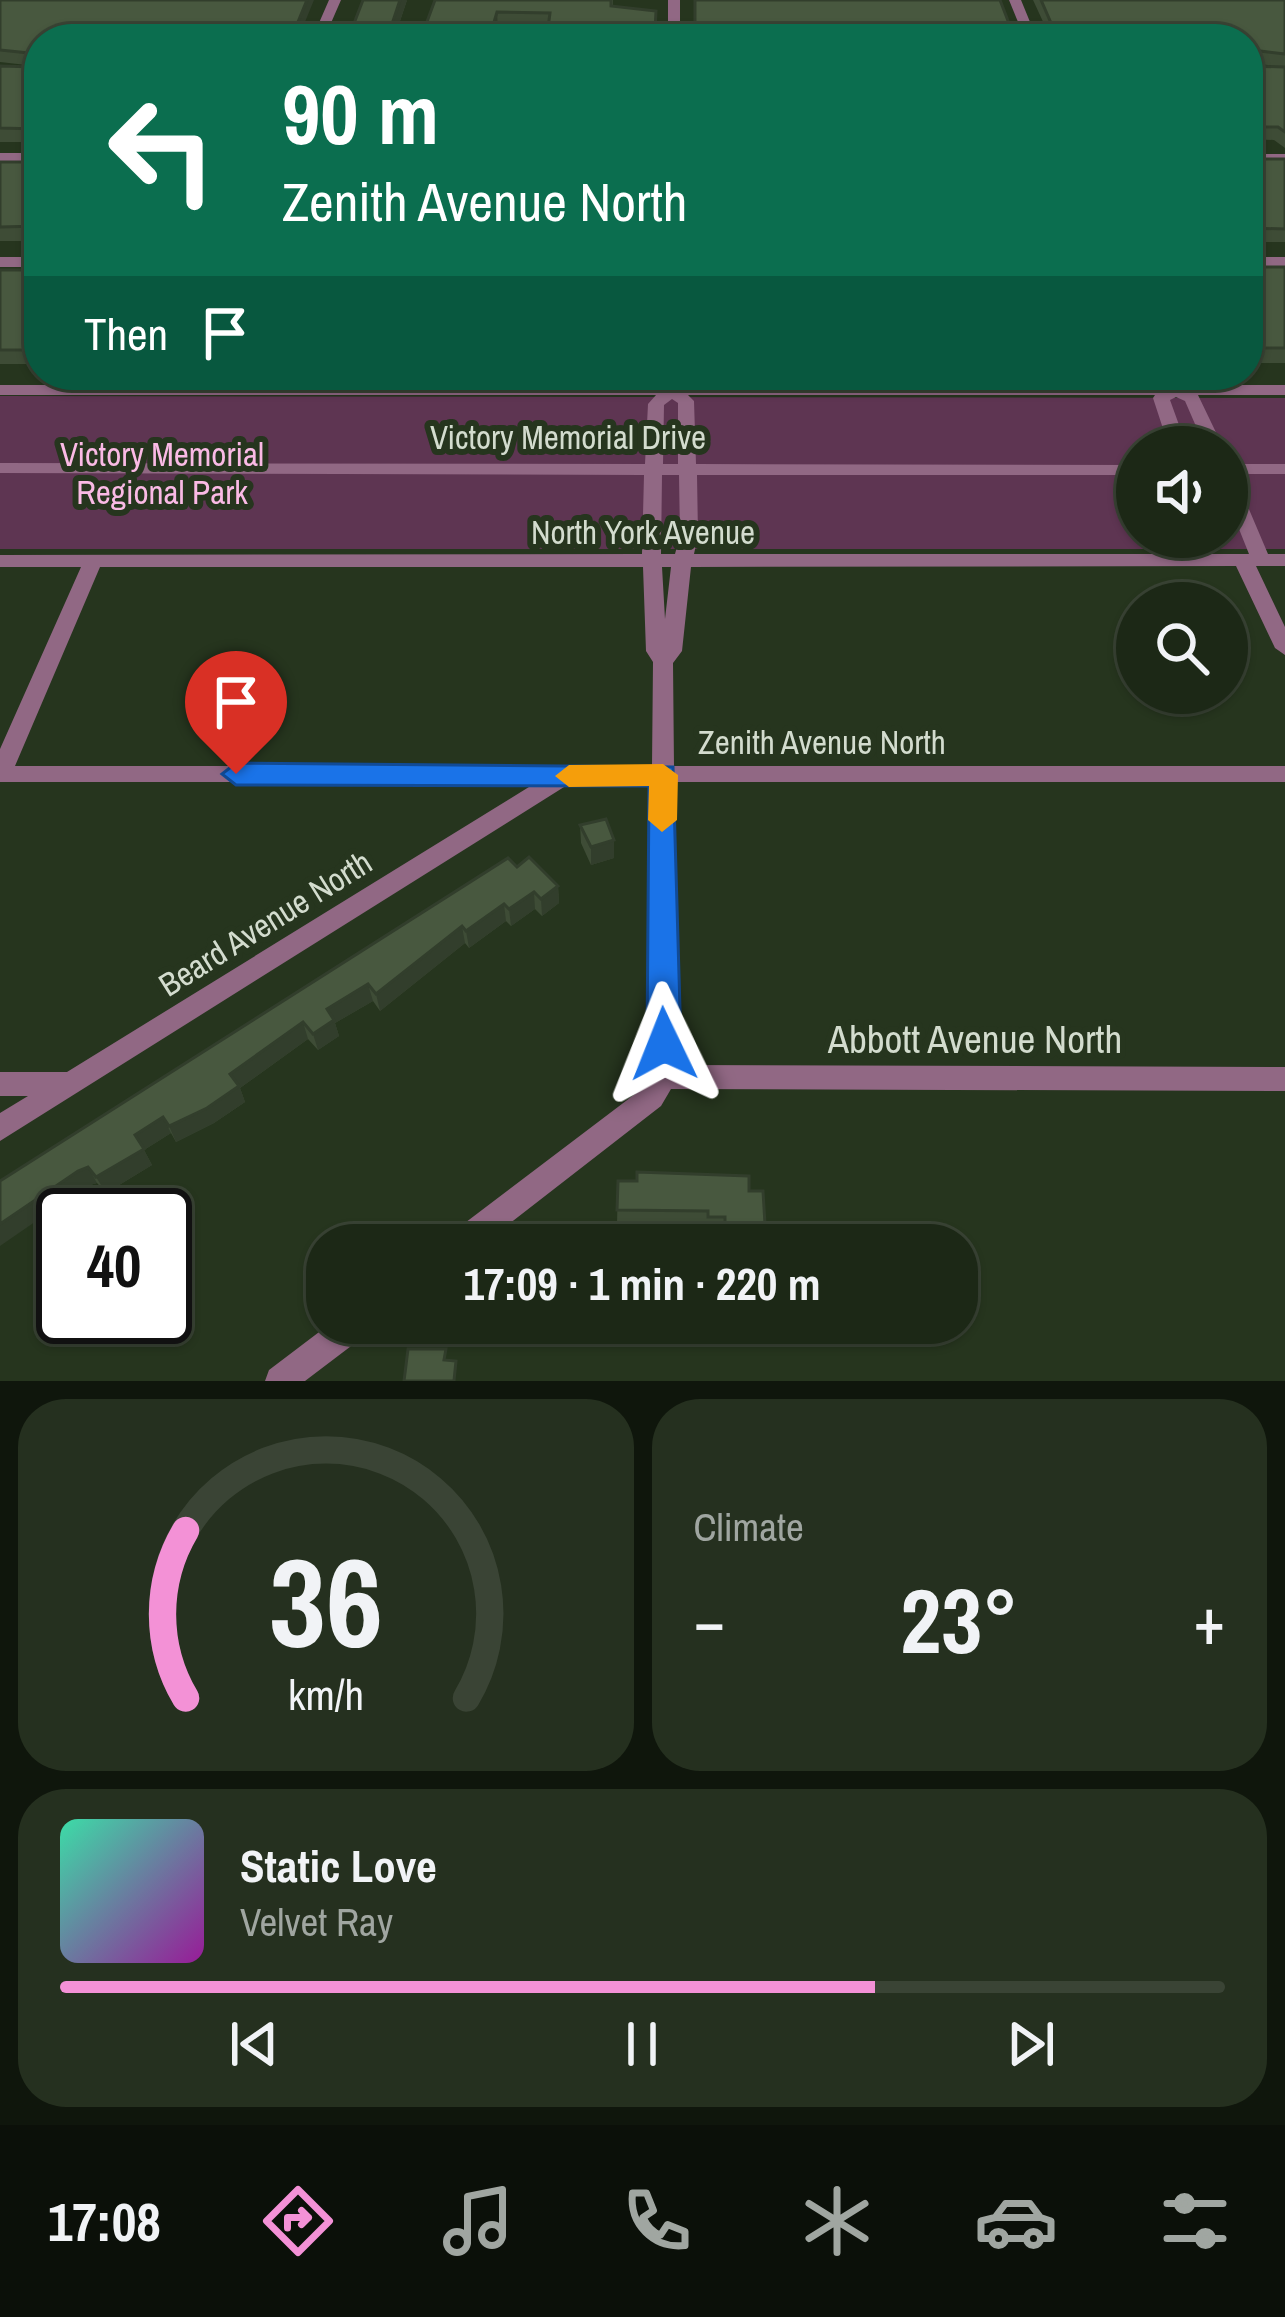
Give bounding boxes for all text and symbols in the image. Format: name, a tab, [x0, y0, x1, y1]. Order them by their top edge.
text: 90 m	[282, 57, 439, 170]
icon: left	[84, 72, 240, 228]
text: Zenith Avenue North	[282, 165, 687, 238]
icon: arrive	[192, 300, 258, 366]
text: Then	[84, 303, 168, 364]
street label: Victory Memorial Drive	[430, 415, 706, 459]
map controls	[1116, 426, 1248, 714]
button: sound	[1116, 426, 1248, 558]
park label: Victory Memorial Regional Park	[60, 432, 264, 514]
street label: North York Avenue	[531, 510, 755, 554]
button: search	[1116, 582, 1248, 714]
pin	[185, 651, 287, 774]
icon: arrive	[203, 669, 269, 735]
street label: Zenith Avenue North	[698, 720, 946, 764]
street label: Beard Avenue North	[150, 840, 380, 1006]
position arrow	[601, 981, 727, 1107]
street label: Abbott Avenue North	[827, 1013, 1122, 1065]
speed limit sign: 40	[36, 1188, 192, 1344]
text: 17:09 · 1 min · 220 m	[464, 1253, 820, 1314]
text: Climate	[694, 1501, 804, 1553]
text: 36	[269, 1518, 383, 1686]
text: 23°	[900, 1560, 1018, 1681]
text: −	[694, 1576, 725, 1665]
text: +	[1193, 1576, 1225, 1665]
text: km/h	[288, 1666, 364, 1723]
text: Static Love	[240, 1835, 437, 1896]
text: Velvet Ray	[240, 1896, 393, 1948]
icon: previous	[221, 2011, 287, 2077]
icon: pause	[609, 2011, 675, 2077]
icon: next	[998, 2011, 1064, 2077]
icon: directions	[256, 2179, 340, 2263]
icon: music	[436, 2179, 520, 2263]
icon: phone	[615, 2179, 699, 2263]
icon: climate	[795, 2179, 879, 2263]
icon: car	[974, 2179, 1058, 2263]
icon: filters	[1153, 2179, 1237, 2263]
text: 17:08	[48, 2185, 161, 2258]

